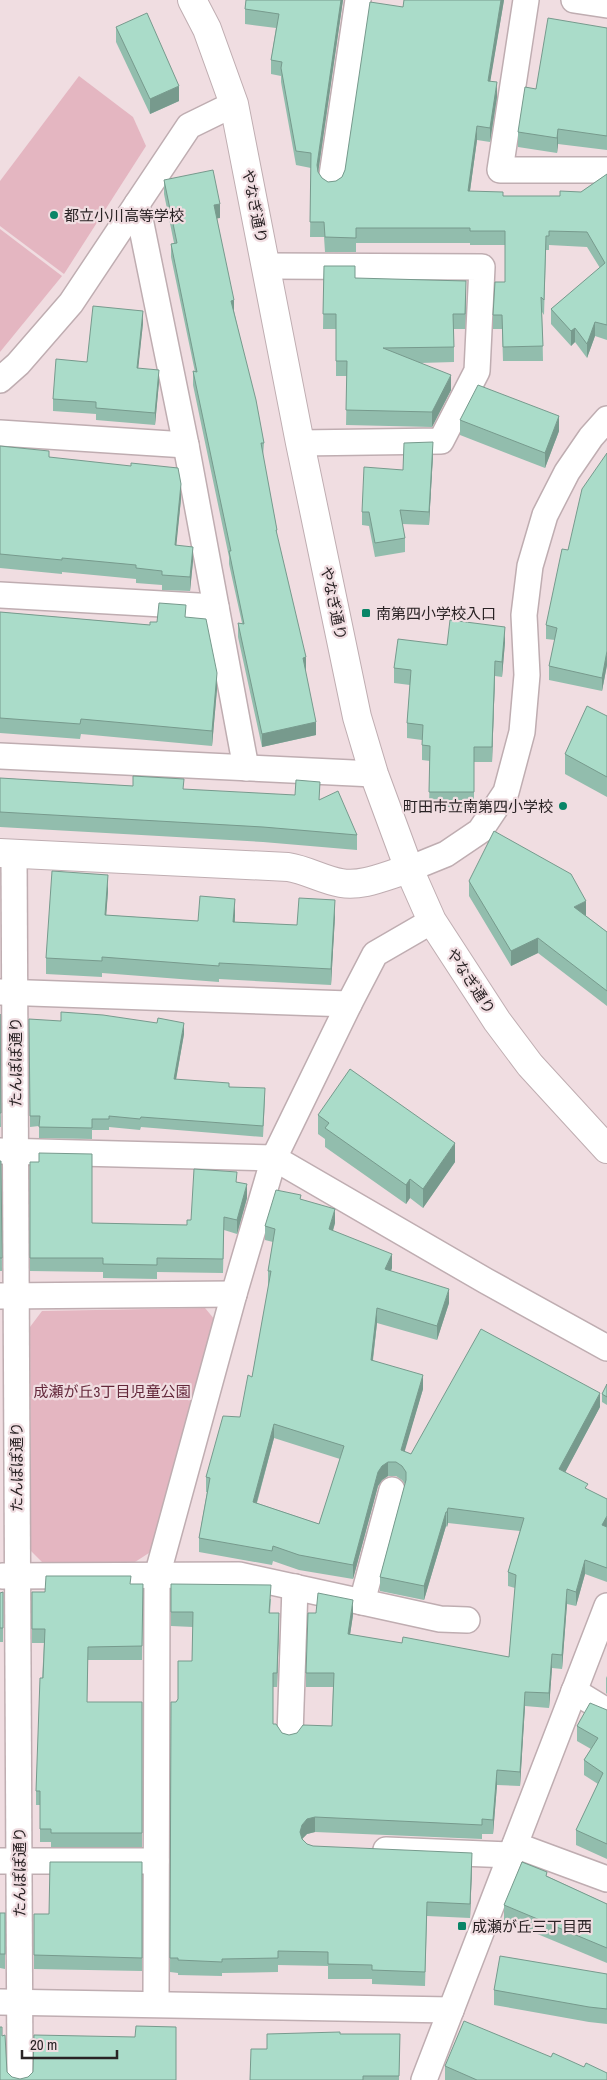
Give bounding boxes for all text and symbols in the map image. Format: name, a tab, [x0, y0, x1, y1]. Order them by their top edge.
street label: やなぎ通り	[238, 167, 272, 245]
place label: 都立小川高等学校	[64, 205, 184, 226]
marker: 都立小川高等学校	[48, 209, 60, 221]
street label: やなぎ通り	[316, 564, 352, 642]
place label: 南第四小学校入口	[376, 603, 496, 624]
marker: 南第四小学校入口	[360, 607, 372, 619]
place label: 町田市立南第四小学校	[403, 796, 553, 817]
marker: 町田市立南第四小学校	[557, 800, 569, 812]
street label: やなぎ通り	[442, 944, 500, 1018]
street label: たんぽぽ通り	[5, 1017, 26, 1107]
park label: 成瀬が丘3丁目児童公園	[34, 1381, 190, 1402]
street label: たんぽぽ通り	[6, 1422, 27, 1512]
street label: たんぽぽ通り	[9, 1827, 30, 1917]
place label: 成瀬が丘三丁目西	[472, 1916, 592, 1937]
marker: 成瀬が丘三丁目西	[456, 1920, 468, 1932]
scale bar	[22, 2028, 118, 2060]
text: 20 m	[30, 2034, 57, 2055]

